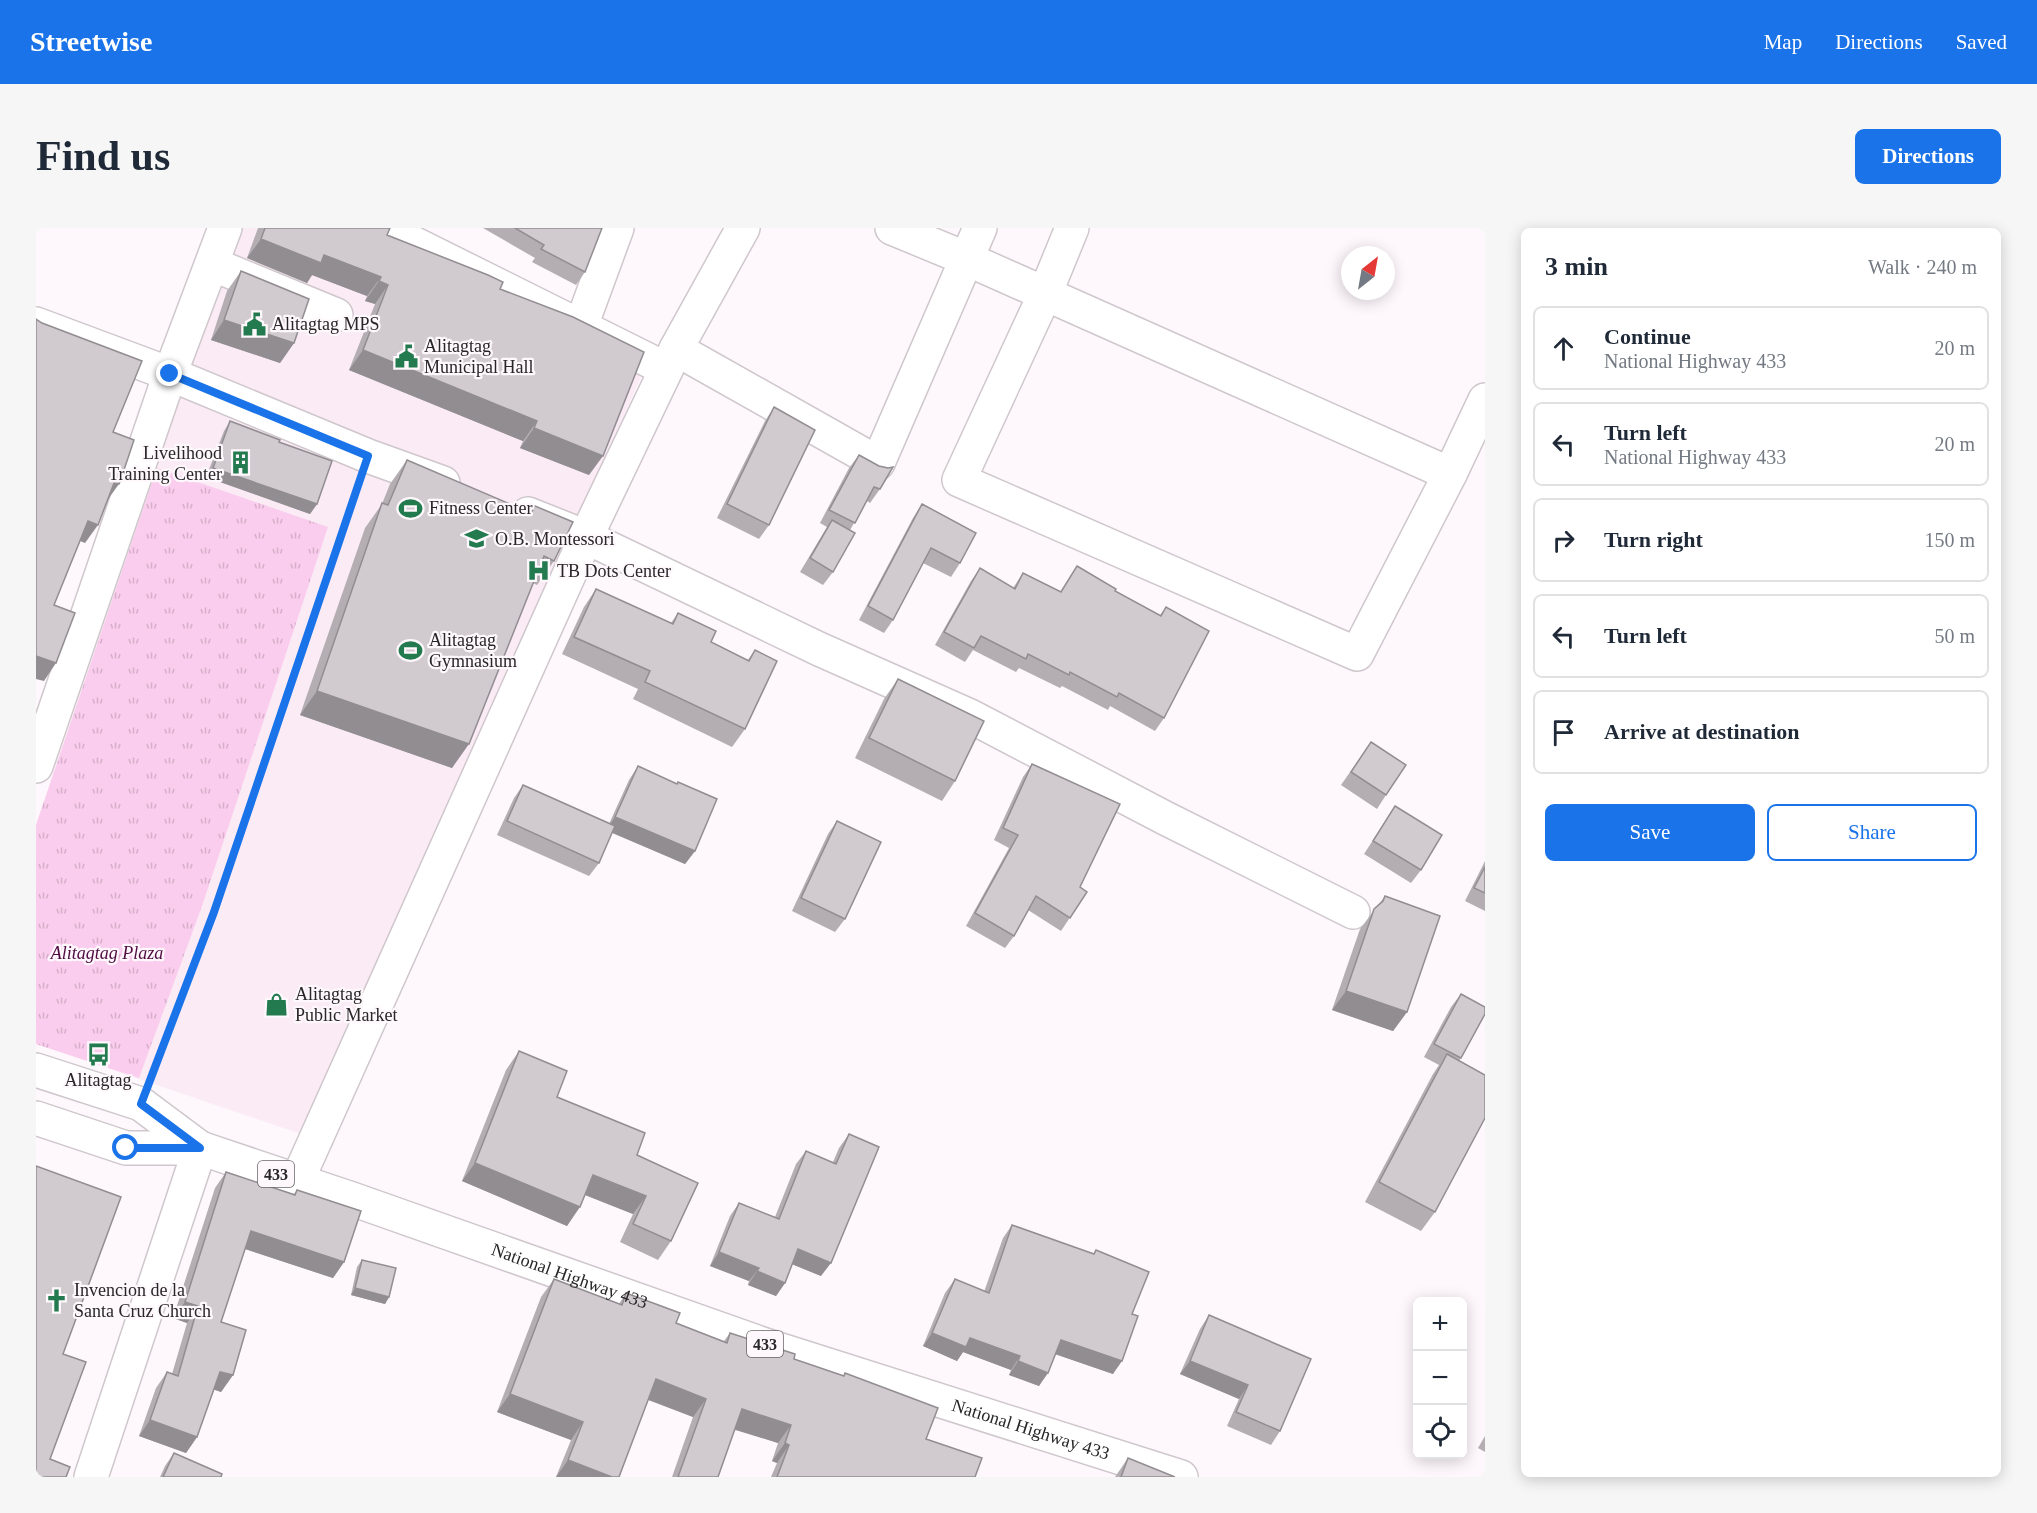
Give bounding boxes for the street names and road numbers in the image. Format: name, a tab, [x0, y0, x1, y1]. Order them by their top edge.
road number: 433	[258, 1161, 294, 1187]
street label: National Highway 433	[489, 1239, 650, 1313]
road number: 433	[747, 1331, 783, 1357]
street label: National Highway 433	[949, 1395, 1112, 1464]

